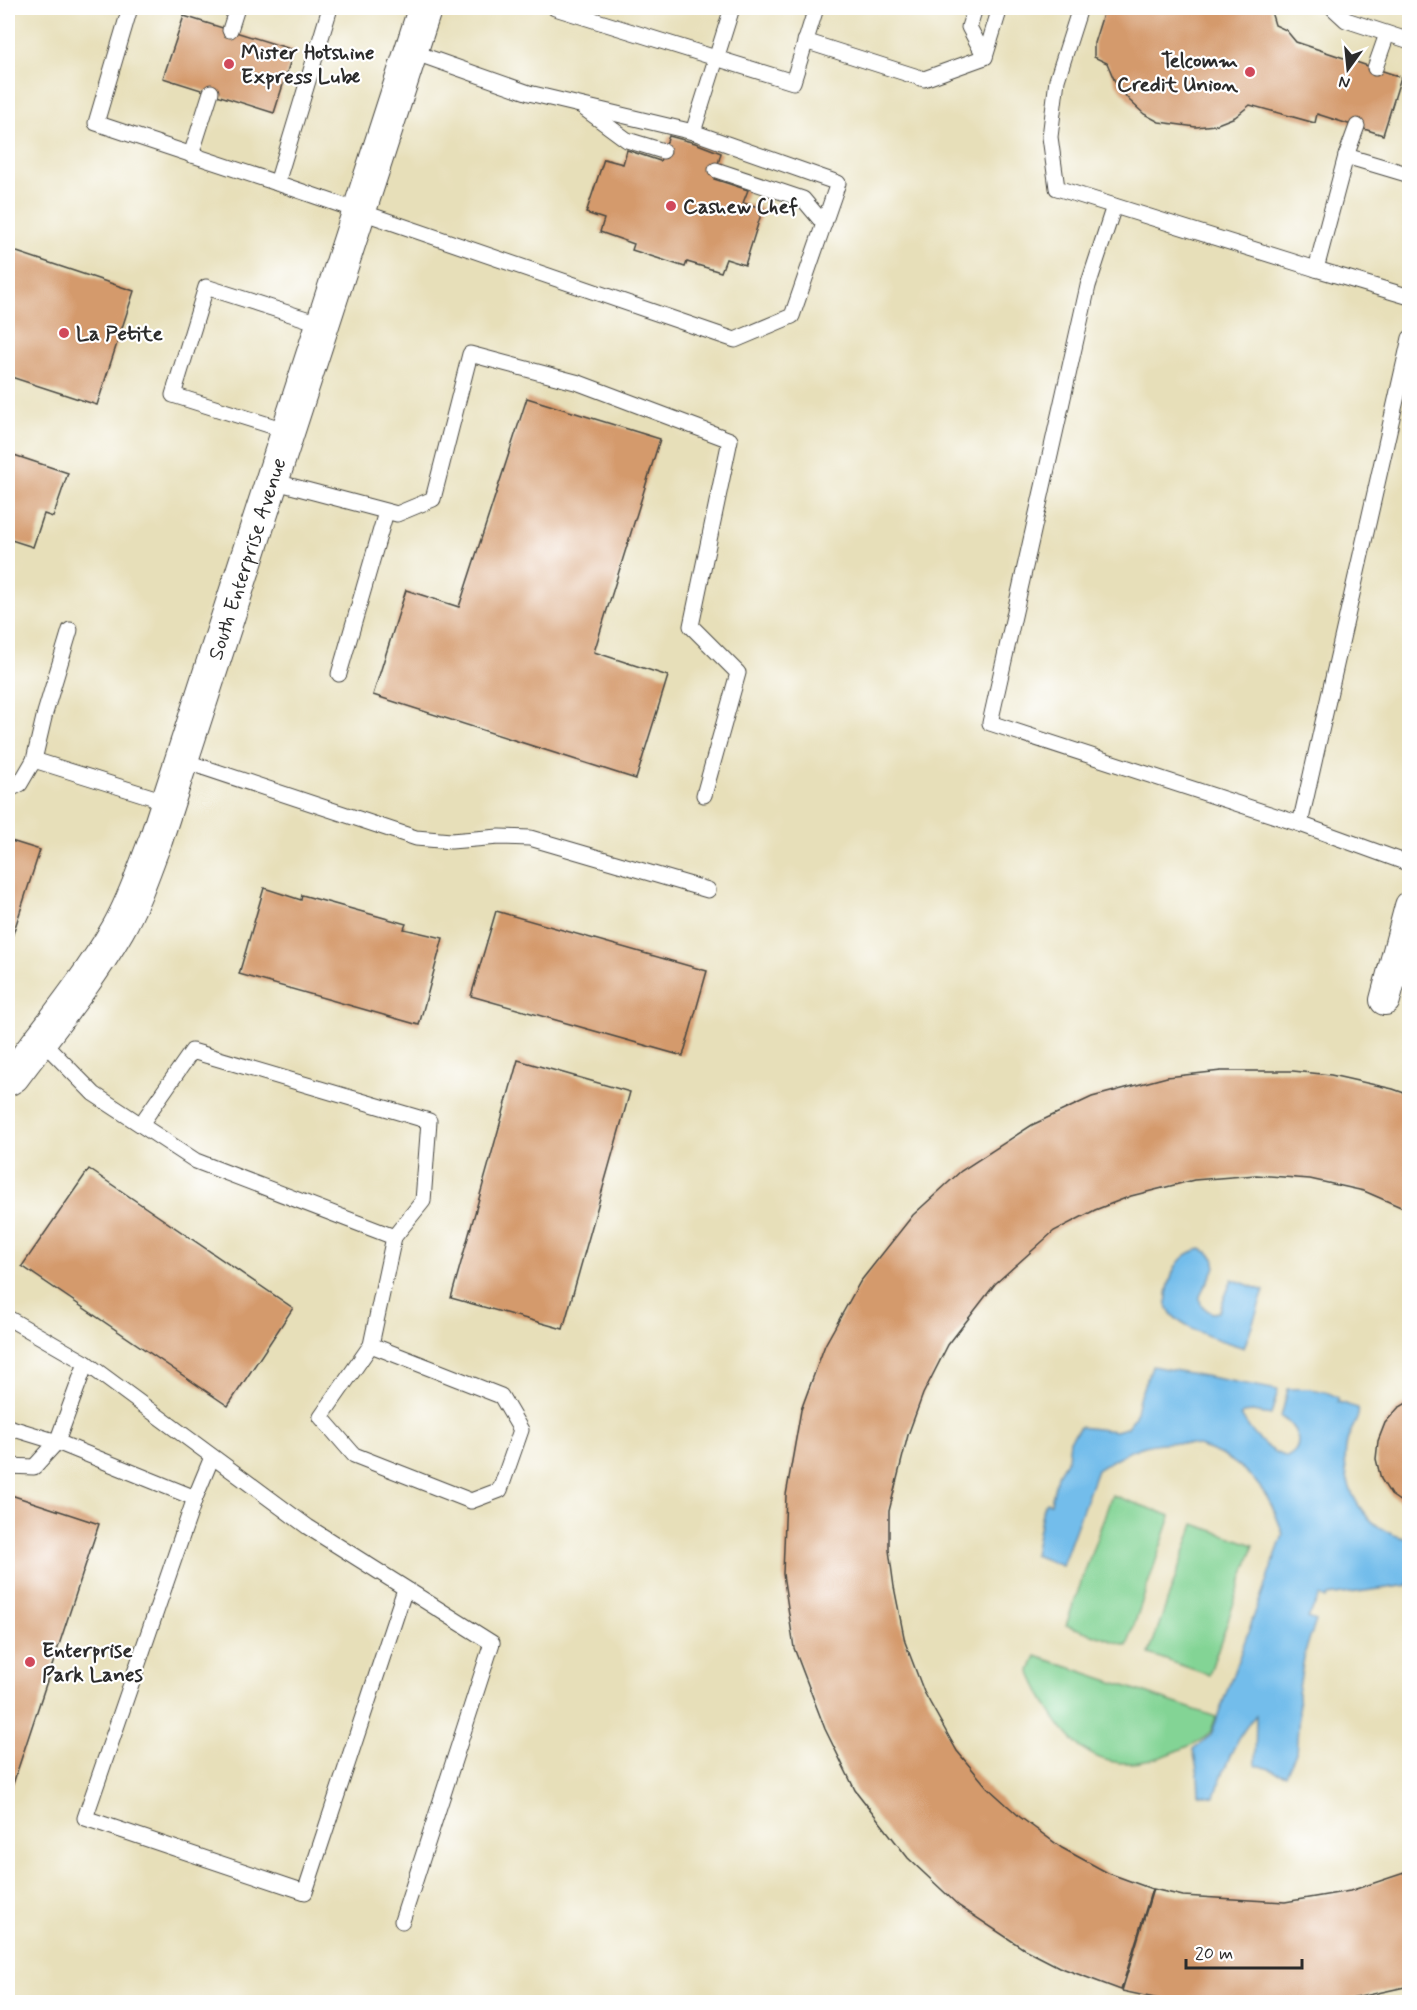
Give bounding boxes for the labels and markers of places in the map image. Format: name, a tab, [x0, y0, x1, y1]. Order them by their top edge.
place label: Mister Hotshine Express Lube	[241, 39, 374, 91]
place label: Telcomm Credit Union	[1117, 47, 1239, 99]
marker: Mister Hotshine Express Lube	[222, 57, 236, 71]
marker: Telcomm Credit Union	[1243, 65, 1257, 79]
place label: Cashew Chef	[683, 193, 798, 221]
marker: Cashew Chef	[664, 199, 678, 213]
place label: La Petite	[76, 320, 163, 348]
marker: La Petite	[57, 326, 71, 340]
place label: Enterprise Park Lanes	[42, 1637, 143, 1689]
marker: Enterprise Park Lanes	[23, 1655, 37, 1669]

